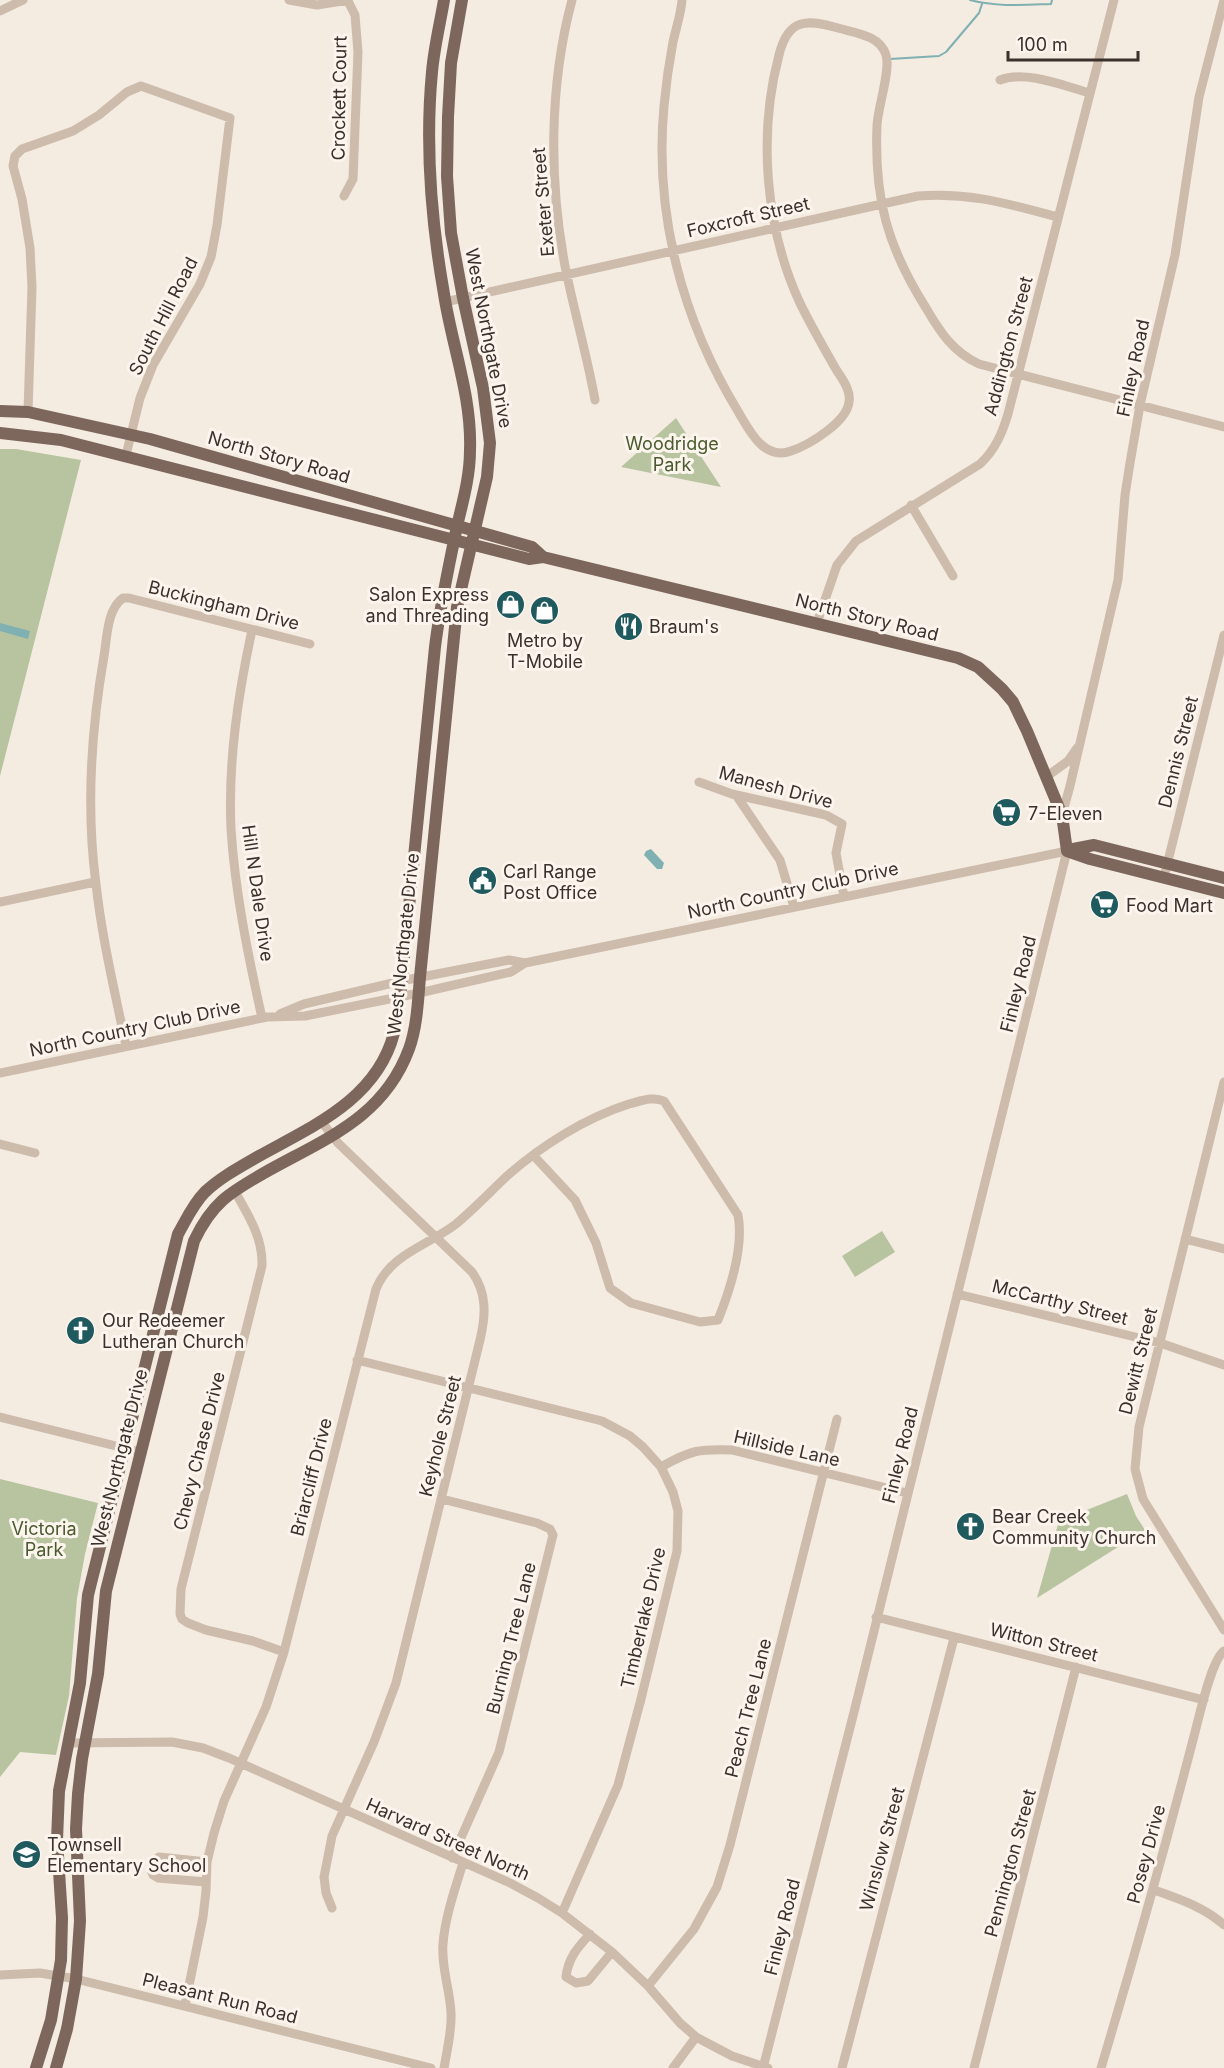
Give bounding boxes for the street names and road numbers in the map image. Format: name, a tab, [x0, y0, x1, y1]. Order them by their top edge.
street label: Crockett Court	[327, 35, 351, 160]
street label: Exeter Street	[528, 146, 558, 257]
street label: Foxcroft Street	[685, 193, 811, 241]
street label: West Northgate Drive	[461, 246, 517, 430]
street label: South Hill Road	[124, 254, 202, 378]
street label: Addington Street	[979, 274, 1037, 418]
street label: Finley Road	[1112, 318, 1154, 418]
street label: North Story Road	[206, 427, 352, 487]
street label: Buckingham Drive	[146, 576, 302, 634]
street label: North Story Road	[793, 589, 941, 645]
street label: Dennis Street	[1154, 694, 1202, 810]
street label: Manesh Drive	[717, 762, 835, 812]
street label: Hill N Dale Drive	[238, 823, 278, 963]
street label: West Northgate Drive	[383, 852, 423, 1036]
street label: North Country Club Drive	[686, 857, 900, 923]
street label: Finley Road	[996, 934, 1040, 1034]
street label: North Country Club Drive	[28, 995, 242, 1061]
street label: McCarthy Street	[990, 1275, 1130, 1329]
street label: Dewitt Street	[1115, 1305, 1161, 1417]
street label: West Northgate Drive	[87, 1367, 151, 1549]
street label: Chevy Chase Drive	[169, 1369, 229, 1533]
street label: Keyhole Street	[415, 1373, 465, 1499]
street label: Finley Road	[878, 1405, 922, 1505]
street label: Briarcliff Drive	[286, 1416, 336, 1538]
street label: Hillside Lane	[732, 1426, 842, 1470]
street label: Timberlake Drive	[617, 1545, 669, 1691]
street label: Burning Tree Lane	[482, 1560, 540, 1716]
street label: Witton Street	[988, 1618, 1100, 1666]
street label: Peach Tree Lane	[721, 1636, 775, 1780]
street label: Winslow Street	[855, 1785, 909, 1913]
street label: Pennington Street	[980, 1787, 1040, 1939]
street label: Harvard Street North	[363, 1793, 533, 1885]
street label: Posey Drive	[1123, 1802, 1169, 1906]
street label: Finley Road	[760, 1877, 804, 1977]
street label: Pleasant Run Road	[140, 1969, 300, 2027]

